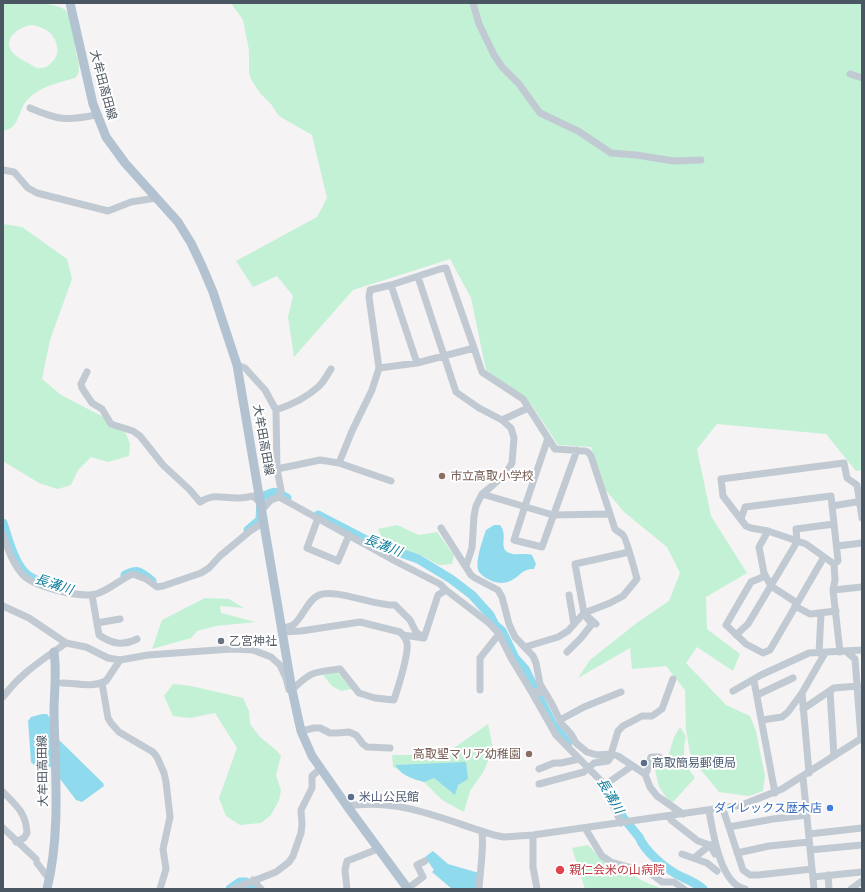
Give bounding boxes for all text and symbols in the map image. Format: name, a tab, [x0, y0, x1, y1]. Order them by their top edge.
street label: 大牟田高田線	[87, 48, 119, 122]
street label: 大牟田高田線	[250, 403, 276, 477]
place label: 市立高取小学校	[450, 469, 534, 483]
marker: 市立高取小学校	[437, 471, 447, 481]
water label: 長溝川	[362, 532, 404, 560]
water label: 長溝川	[33, 572, 75, 598]
place label: 乙宮神社	[229, 634, 277, 648]
marker: 乙宮神社	[216, 636, 226, 646]
street label: 大牟田高田線	[35, 735, 51, 807]
place label: 高取聖マリア幼稚園	[413, 747, 521, 761]
marker: 高取聖マリア幼稚園	[524, 749, 534, 759]
place label: 高取簡易郵便局	[652, 756, 736, 770]
marker: 高取簡易郵便局	[639, 758, 649, 768]
water label: 長溝川	[593, 775, 627, 817]
place label: 米山公民館	[359, 790, 419, 804]
marker: 米山公民館	[346, 792, 356, 802]
place label: ダイレックス歴木店	[714, 801, 822, 815]
marker: ダイレックス歴木店	[825, 803, 835, 813]
place label: 親仁会米の山病院	[569, 863, 665, 877]
marker: 親仁会米の山病院	[554, 864, 566, 876]

